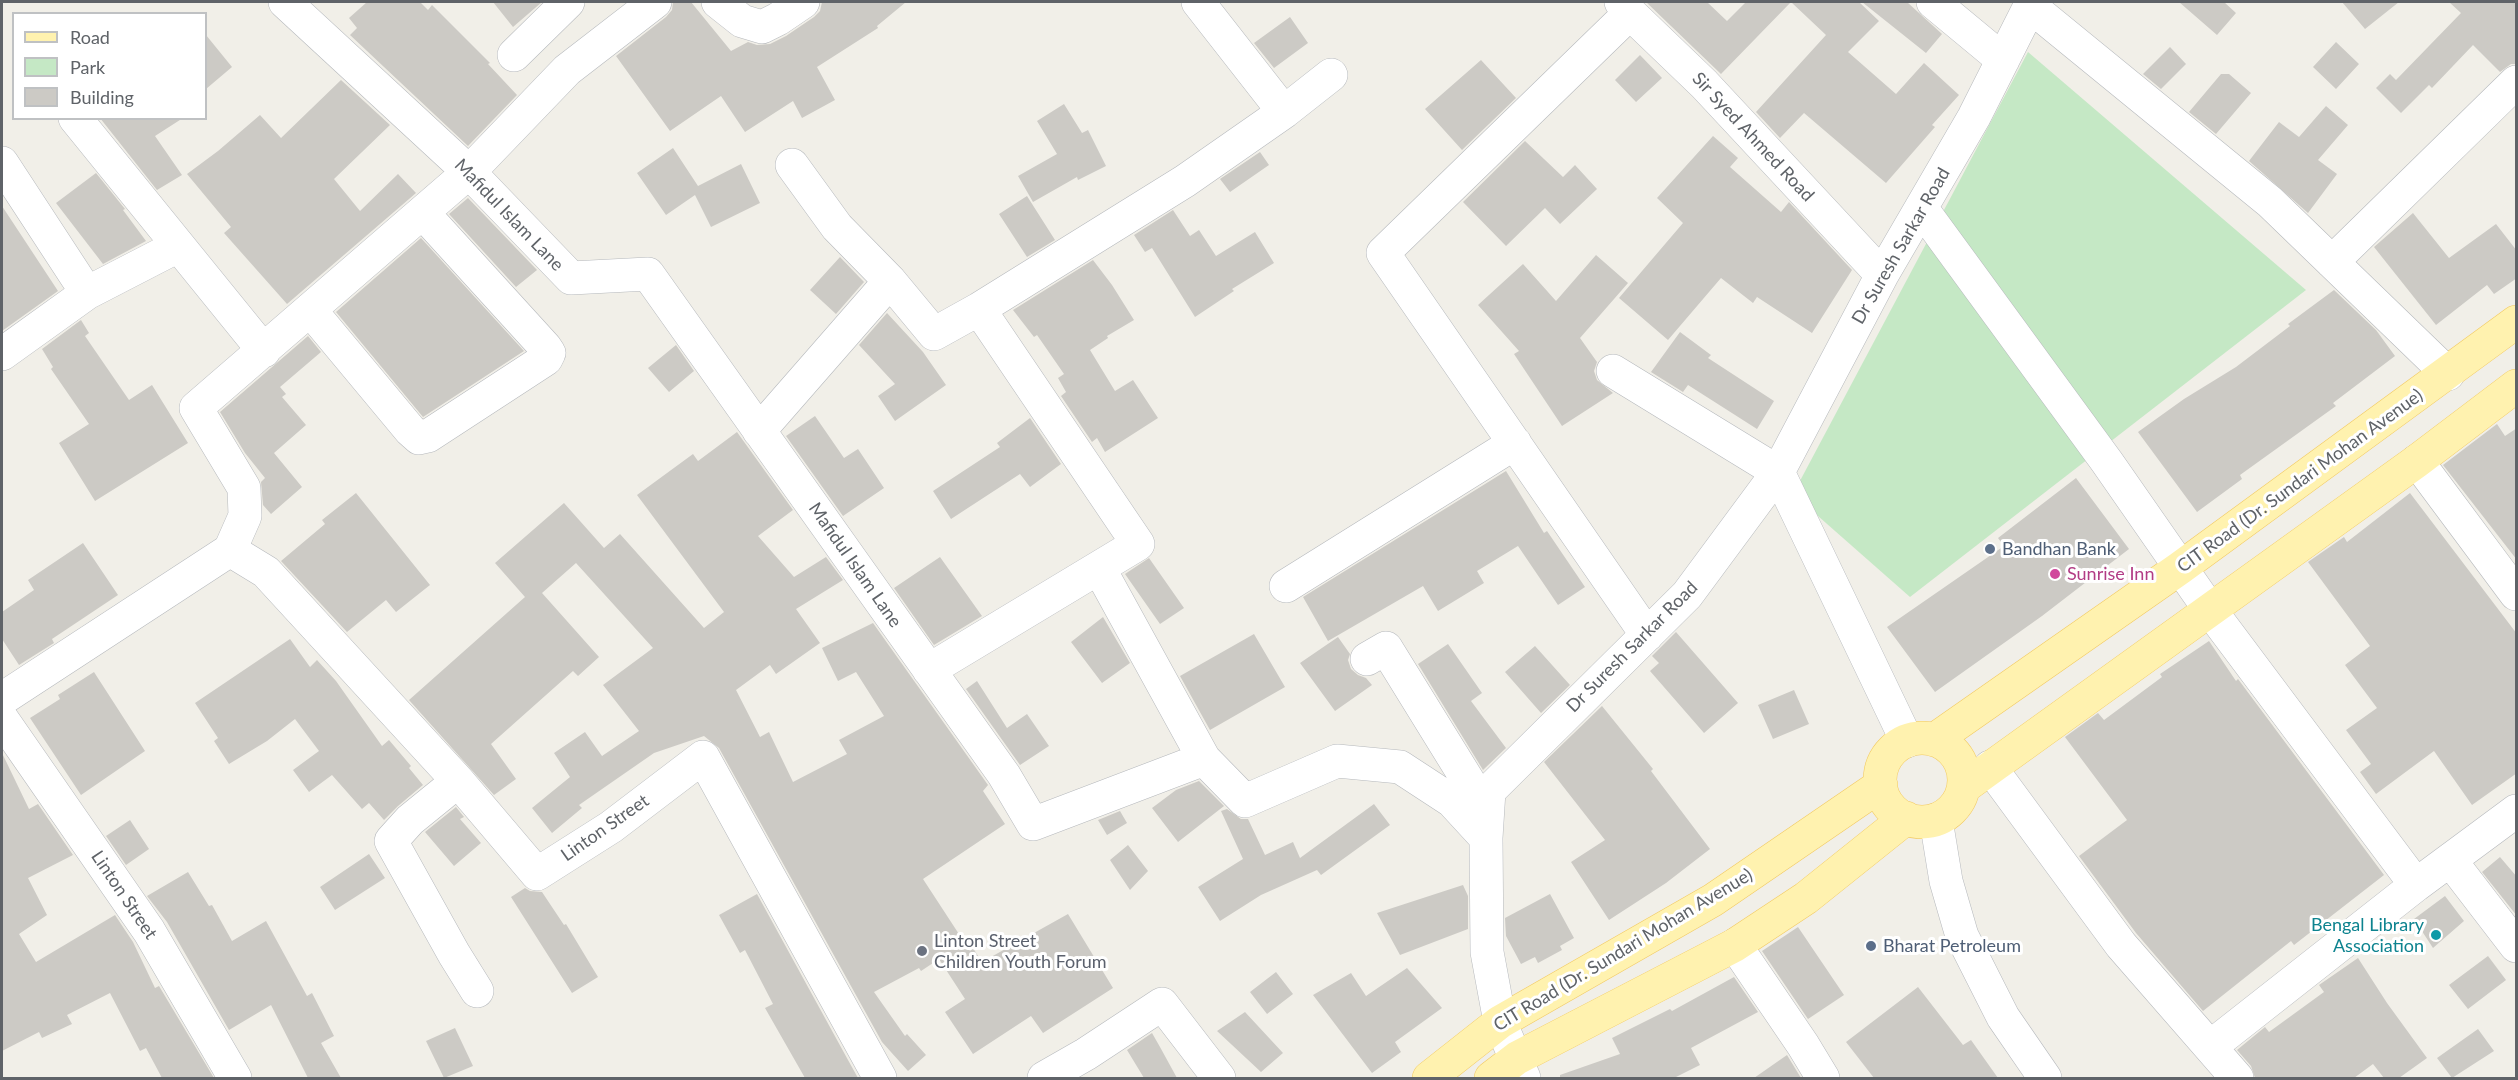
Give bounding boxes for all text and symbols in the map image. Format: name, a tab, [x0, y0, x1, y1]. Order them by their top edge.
legend	[12, 12, 207, 120]
text: Road	[70, 26, 110, 48]
text: Park	[70, 56, 105, 78]
street label: Sir Syed Ahmed Road	[1688, 68, 1818, 206]
text: Building	[70, 86, 134, 108]
street label: Mafidul Islam Lane	[450, 154, 568, 276]
street label: Dr Suresh Sarkar Road	[1847, 164, 1955, 328]
street label: CIT Road (Dr. Sundari Mohan Avenue)	[2173, 385, 2427, 577]
street label: Mafidul Islam Lane	[804, 498, 906, 632]
place label: Bandhan Bank	[2002, 538, 2116, 560]
marker: Bandhan Bank	[1983, 542, 1997, 556]
place label: Sunrise Inn	[2067, 563, 2154, 585]
marker: Sunrise Inn	[2048, 567, 2062, 581]
street label: Dr Suresh Sarkar Road	[1562, 577, 1702, 717]
street label: Linton Street	[557, 790, 653, 866]
street label: Linton Street	[86, 847, 162, 943]
street label: CIT Road (Dr. Sundari Mohan Avenue)	[1490, 864, 1756, 1036]
place label: Bengal Library Association	[2311, 914, 2424, 956]
marker: Bengal Library Association	[2429, 928, 2443, 942]
place label: Linton Street Children Youth Forum	[934, 930, 1107, 972]
place label: Bharat Petroleum	[1883, 935, 2021, 957]
marker: Bharat Petroleum	[1864, 939, 1878, 953]
marker: Linton Street Children Youth Forum	[915, 944, 929, 958]

